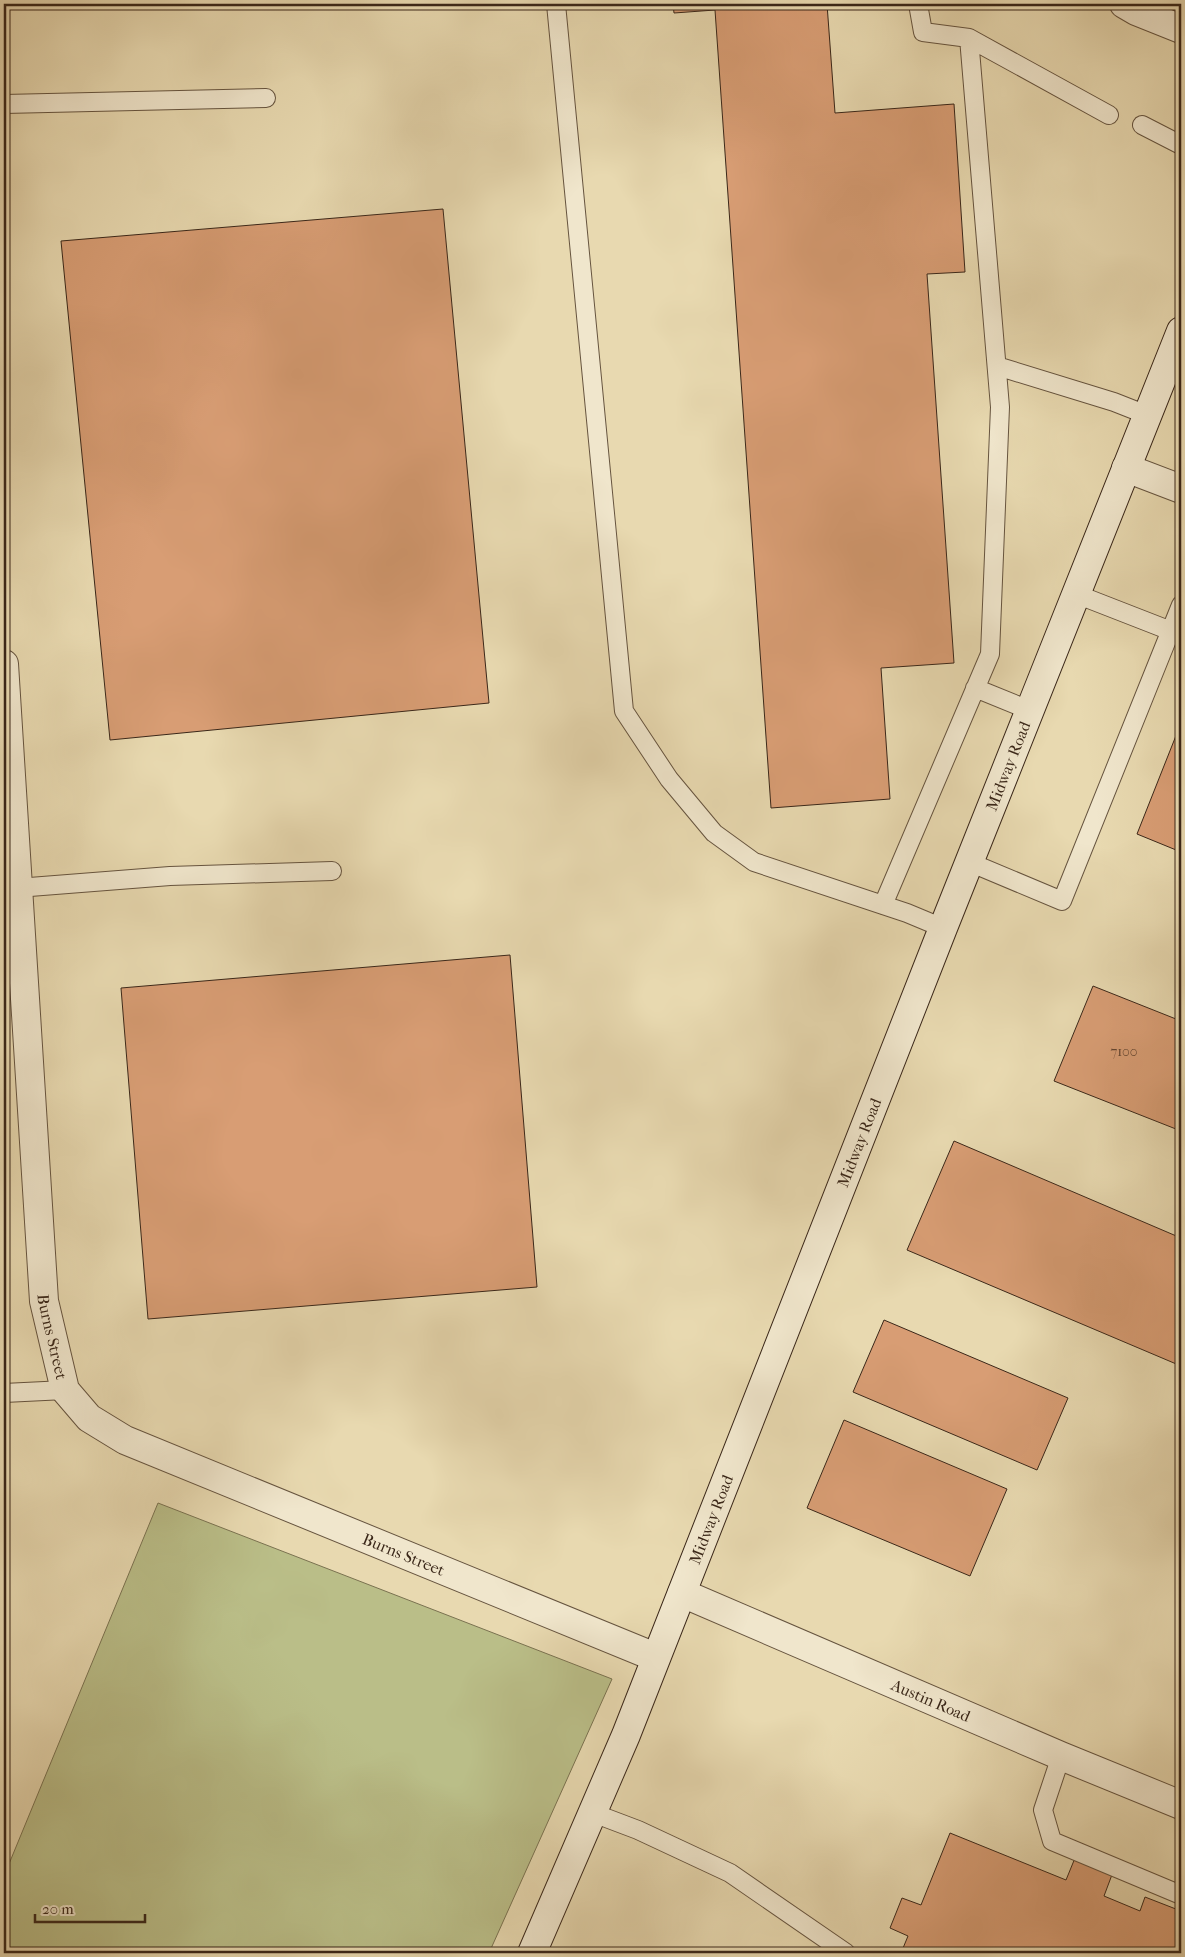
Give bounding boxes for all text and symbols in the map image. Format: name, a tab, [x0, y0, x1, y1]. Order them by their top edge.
street label: Midway Road	[982, 718, 1035, 813]
house number: 7100	[1110, 1043, 1138, 1060]
street label: Midway Road	[833, 1095, 885, 1190]
street label: Burns Street	[34, 1294, 71, 1382]
street label: Midway Road	[685, 1472, 737, 1567]
street label: Burns Street	[360, 1529, 448, 1580]
street label: Austin Road	[887, 1675, 973, 1726]
scale bar	[35, 1892, 145, 1924]
text: 20 m	[42, 1900, 74, 1918]

